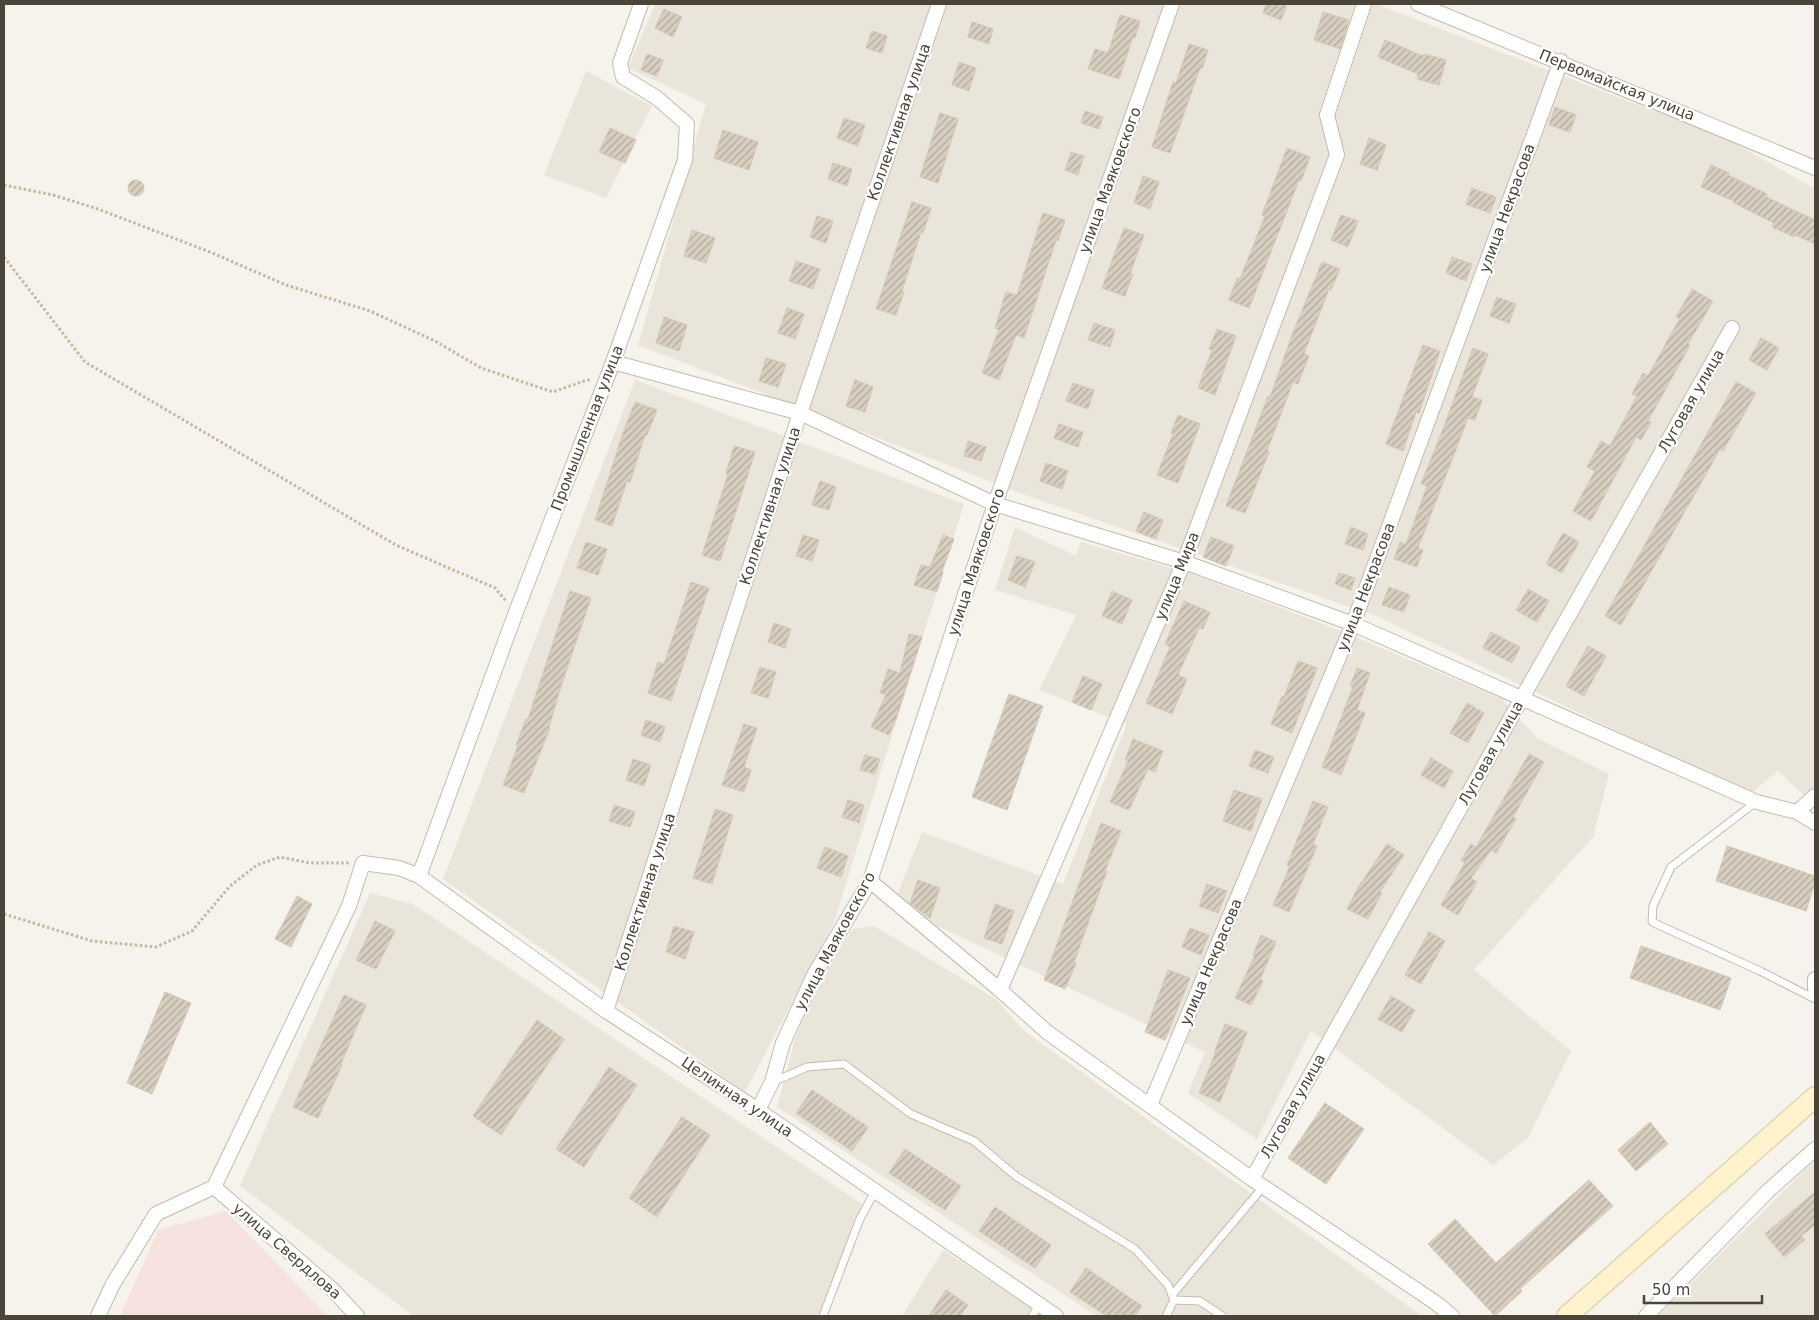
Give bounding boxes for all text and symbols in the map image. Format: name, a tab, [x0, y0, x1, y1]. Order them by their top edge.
street label: Коллективная улица	[864, 41, 934, 203]
street label: Первомайская улица	[1537, 46, 1697, 124]
street label: улица Маяковского	[1075, 104, 1145, 256]
street label: улица Некрасова	[1475, 141, 1539, 275]
street label: Промышленная улица	[547, 343, 627, 513]
street label: Луговая улица	[1654, 346, 1728, 456]
street label: Коллективная улица	[736, 425, 804, 587]
street label: улица Маяковского	[944, 486, 1008, 638]
street label: улица Некрасова	[1333, 520, 1399, 654]
street label: улица Мира	[1151, 529, 1203, 623]
street label: Луговая улица	[1455, 698, 1527, 808]
street label: Коллективная улица	[611, 811, 679, 973]
street label: улица Маяковского	[791, 869, 879, 1013]
street label: улица Некрасова	[1176, 896, 1246, 1028]
street label: Луговая улица	[1257, 1051, 1329, 1161]
street label: Целинная улица	[678, 1053, 796, 1141]
street label: улица Свердлова	[229, 1199, 345, 1303]
scale bar	[1644, 1272, 1762, 1304]
text: 50 m	[1652, 1281, 1690, 1299]

